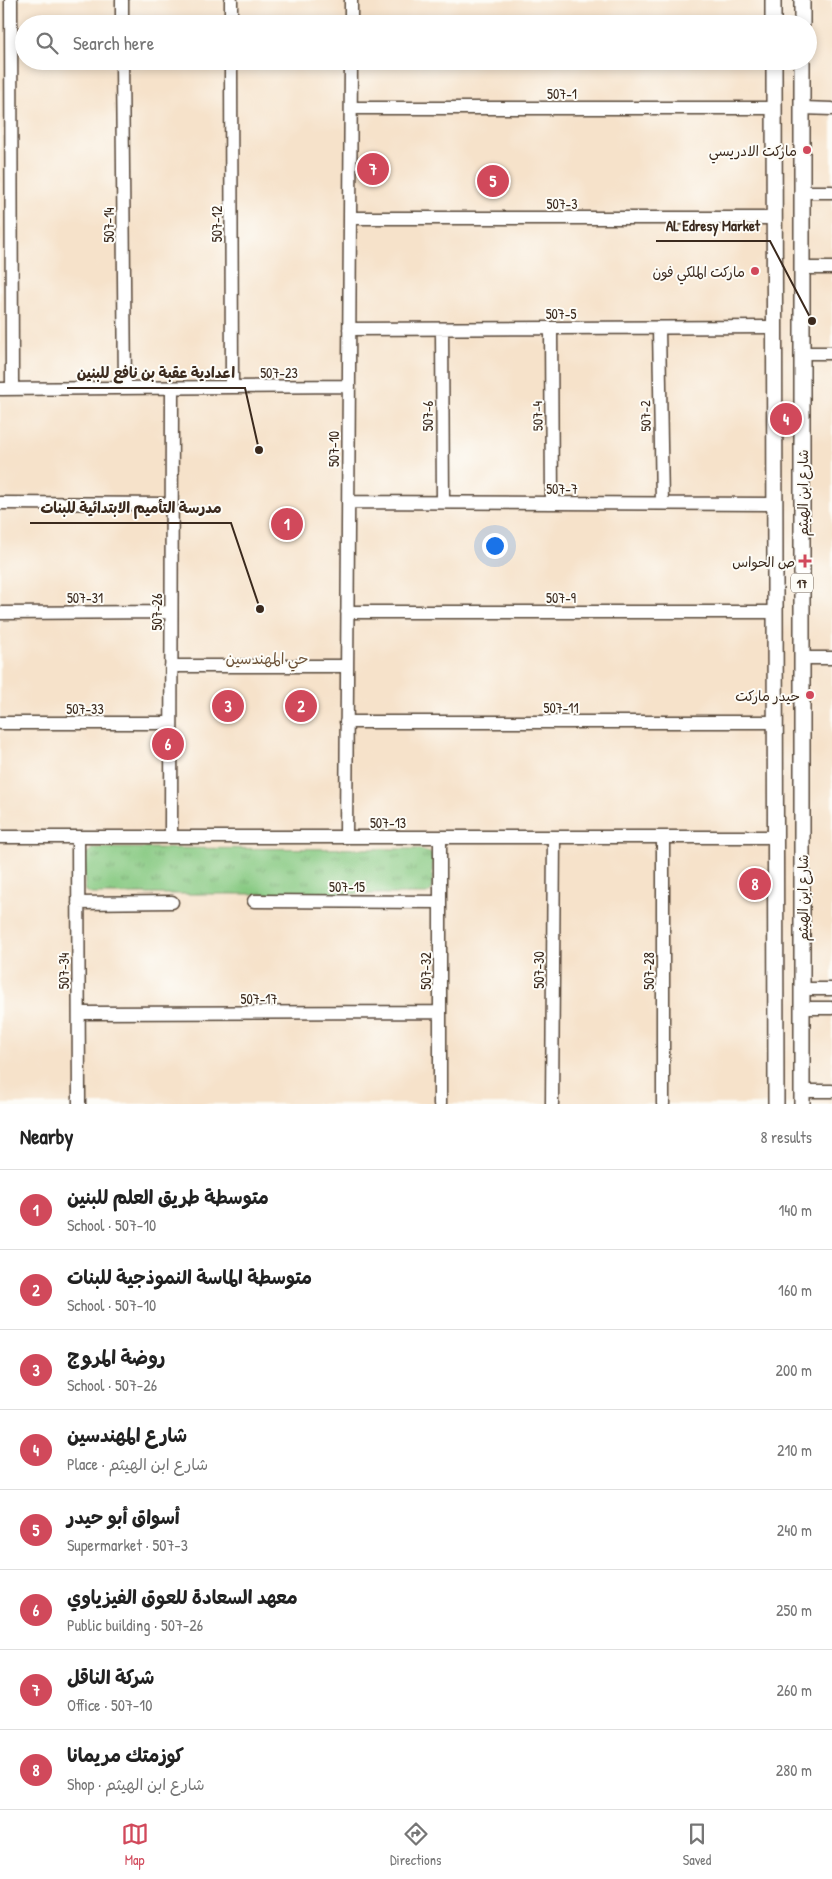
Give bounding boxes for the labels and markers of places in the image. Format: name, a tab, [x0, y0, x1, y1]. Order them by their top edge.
place label: ماركت الادريسي	[709, 141, 797, 164]
marker: ماركت الادريسي	[801, 144, 813, 156]
pin: 7	[357, 150, 389, 188]
pin: 5	[477, 162, 509, 200]
callout: AL Edresy Market	[656, 211, 770, 241]
place label: ماركت الملكي فون	[652, 262, 745, 285]
marker: ماركت الملكي فون	[749, 265, 761, 277]
callout: اعدادية عقبة بن نافع للبنين	[67, 358, 245, 388]
pin: 4	[770, 400, 802, 438]
callout: مدرسة التأميم الابتدائية للبنات	[30, 493, 231, 523]
pin: 1	[271, 505, 303, 543]
place label: ص الحواس	[732, 552, 795, 571]
marker: ص الحواس	[799, 555, 811, 567]
place label: حيدر ماركت	[735, 686, 800, 705]
pin: 3	[212, 687, 244, 725]
pin: 2	[285, 687, 317, 725]
marker: حيدر ماركت	[804, 689, 816, 701]
pin: 6	[152, 725, 184, 763]
pin: 8	[739, 865, 771, 903]

